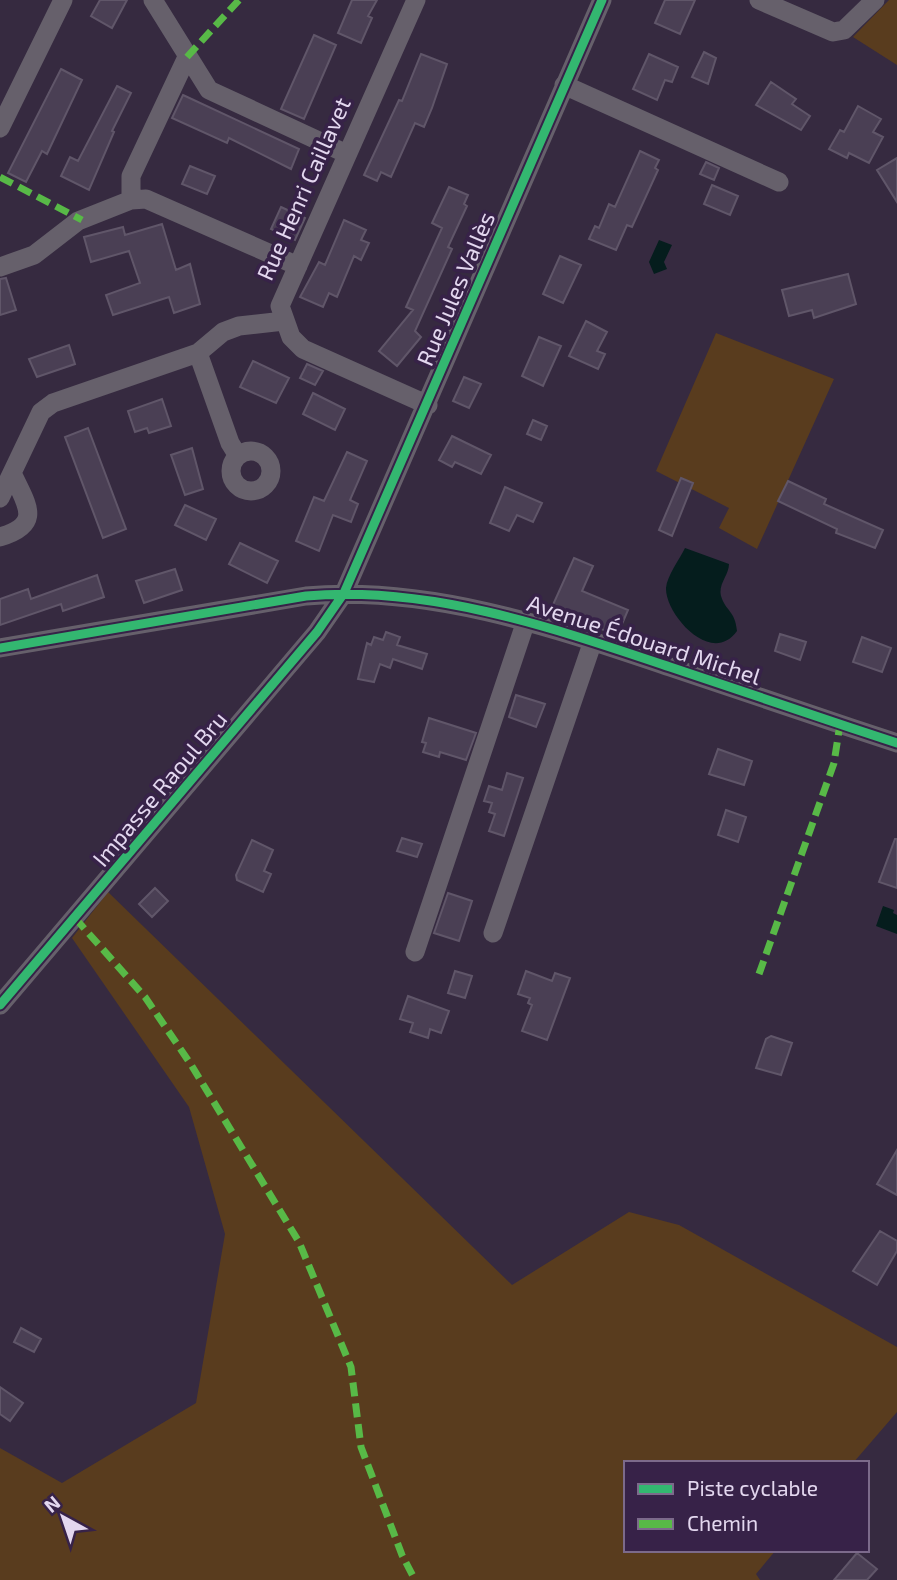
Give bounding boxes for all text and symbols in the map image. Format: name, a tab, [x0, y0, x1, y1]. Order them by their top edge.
street label: Rue Henri Caillavet	[250, 93, 356, 284]
street label: Rue Jules Vallès	[410, 207, 500, 370]
street label: Avenue Édouard Michel	[524, 588, 765, 690]
street label: Impasse Raoul Bru	[86, 705, 232, 872]
legend	[624, 1461, 869, 1552]
text: Piste cyclable	[687, 1475, 818, 1500]
north arrow	[28, 1482, 98, 1552]
text: N	[39, 1490, 64, 1517]
text: Chemin	[687, 1510, 758, 1535]

